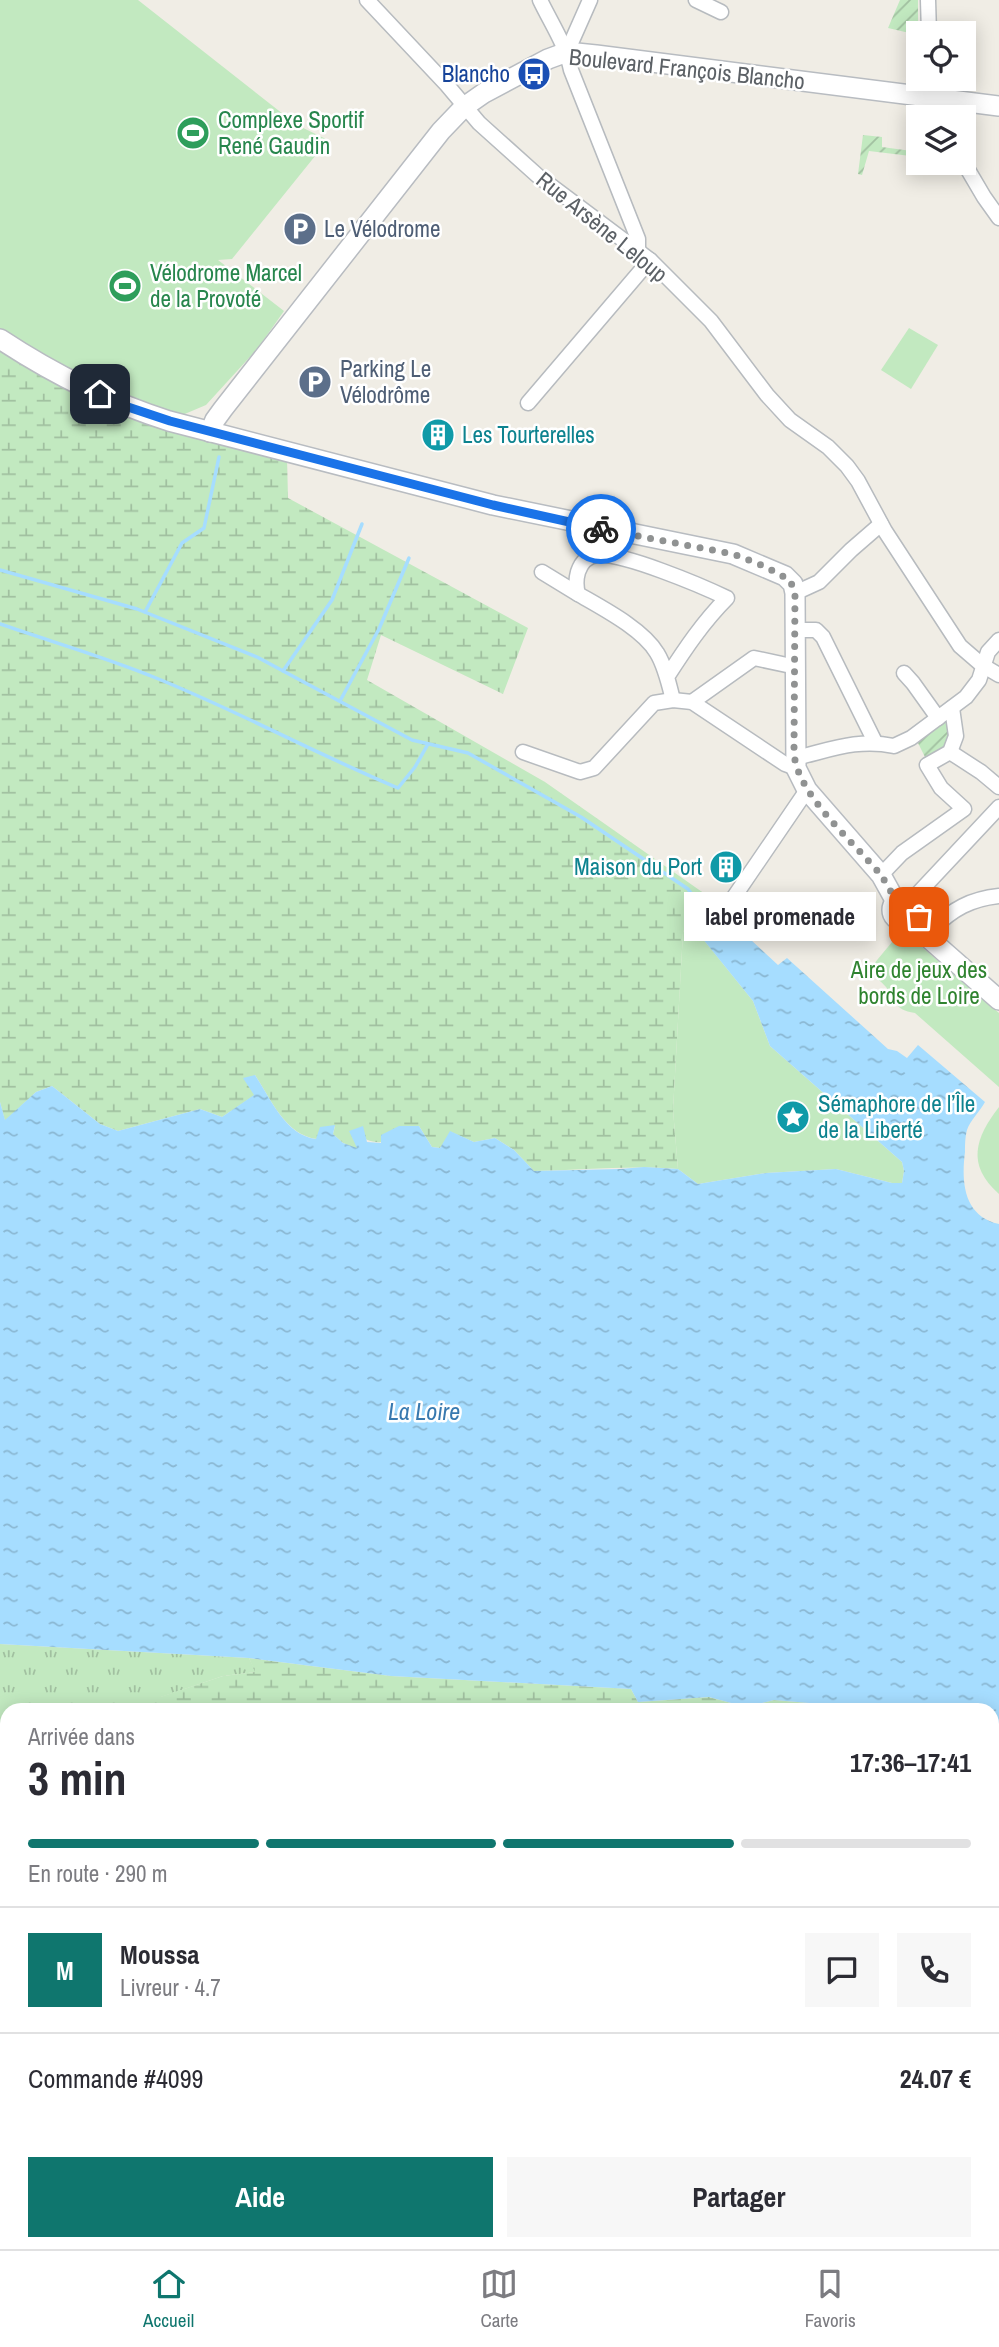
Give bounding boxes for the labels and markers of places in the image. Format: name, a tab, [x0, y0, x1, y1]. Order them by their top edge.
bus stop icon: Blancho	[515, 55, 553, 93]
place label: Blancho	[442, 58, 510, 89]
place label: Complexe Sportif René Gaudin	[218, 104, 364, 161]
sports icon: Complexe Sportif René Gaudin	[174, 114, 212, 152]
parking icon: Le Vélodrome	[281, 210, 319, 248]
place label: Le Vélodrome	[324, 213, 440, 244]
place label: Vélodrome Marcel de la Provoté	[150, 257, 302, 314]
sports icon: Vélodrome Marcel de la Provoté	[106, 267, 144, 305]
place label: Parking Le Vélodrôme	[340, 353, 431, 410]
parking icon: Parking Le Vélodrôme	[296, 363, 334, 401]
pin	[70, 364, 130, 424]
building icon: Les Tourterelles	[419, 416, 457, 454]
place label: Les Tourterelles	[462, 419, 595, 450]
building icon: Maison du Port	[707, 848, 745, 886]
place label: Maison du Port	[574, 851, 702, 882]
pin	[889, 887, 949, 947]
callout: label promenade	[684, 892, 877, 942]
place label: Sémaphore de l’Île de la Liberté	[818, 1088, 975, 1145]
place icon: Sémaphore de l’Île de la Liberté	[774, 1098, 812, 1136]

